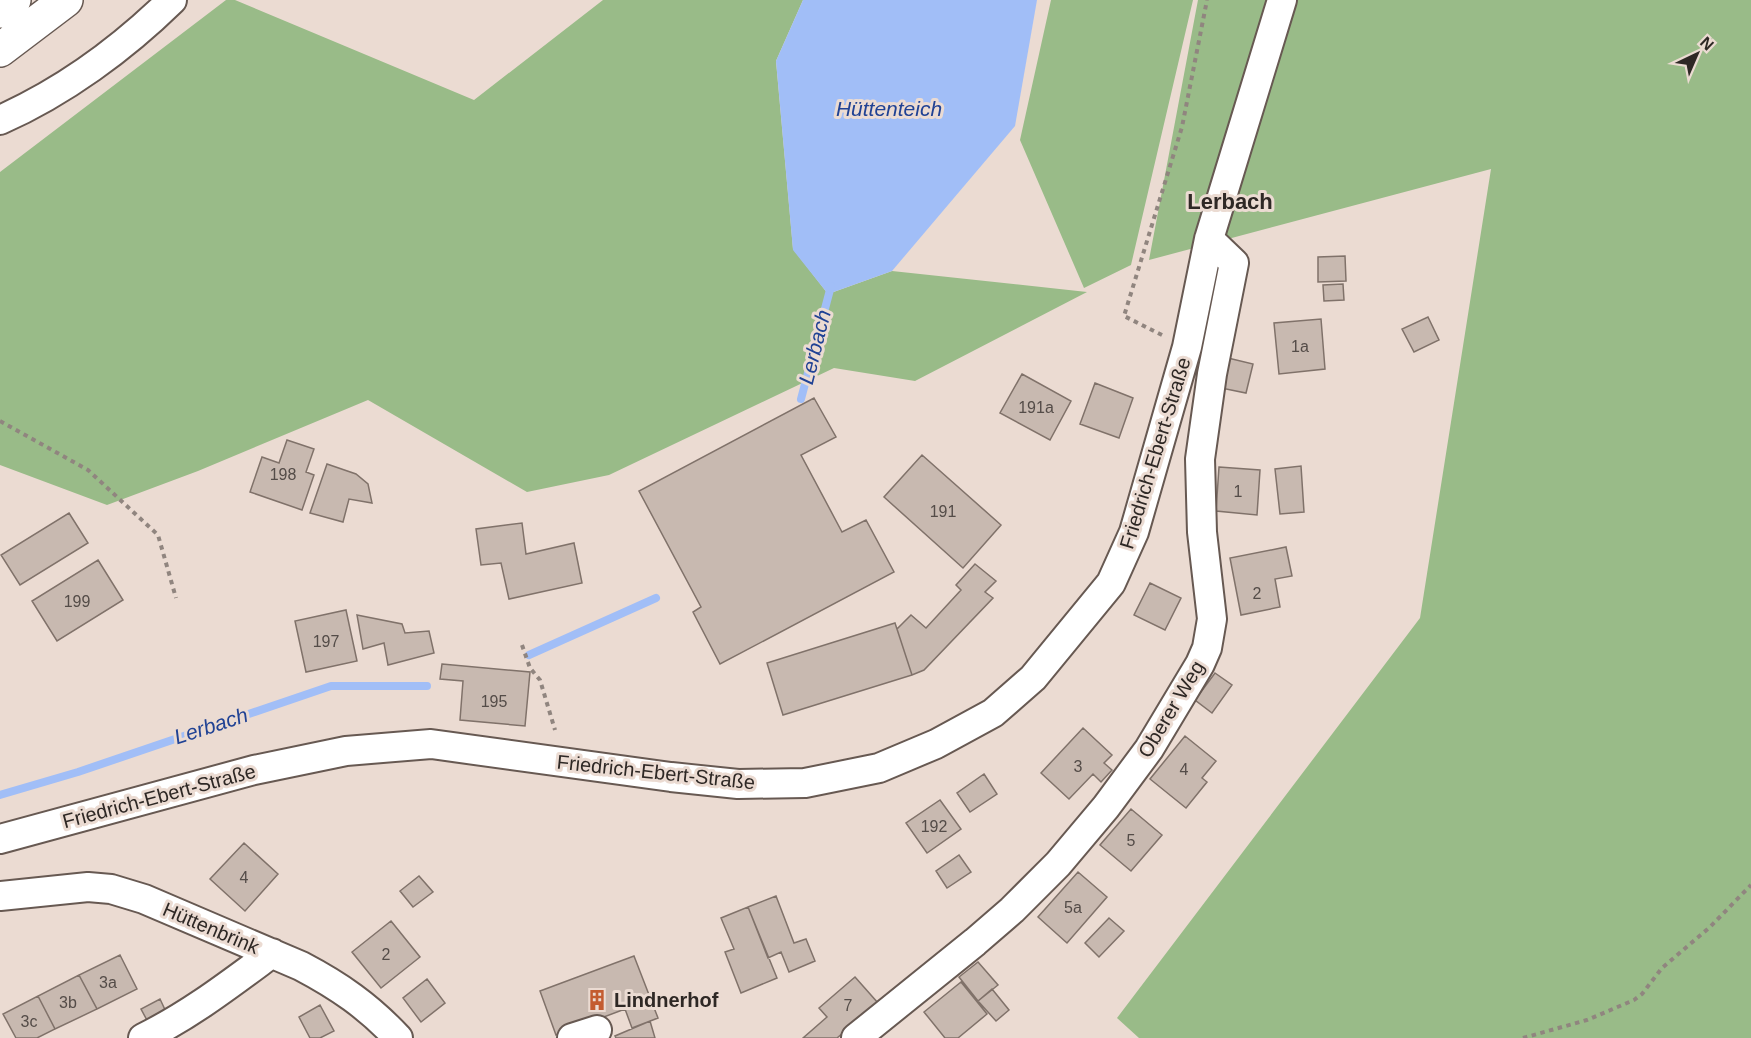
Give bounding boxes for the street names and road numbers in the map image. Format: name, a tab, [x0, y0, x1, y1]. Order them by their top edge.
street label: Friedrich-Ebert-Straße	[1115, 355, 1195, 551]
street label: Oberer Weg	[1134, 657, 1208, 761]
street label: Friedrich-Ebert-Straße	[556, 751, 756, 793]
street label: Friedrich-Ebert-Straße	[60, 760, 258, 832]
street label: Hüttenbrink	[160, 898, 263, 958]

